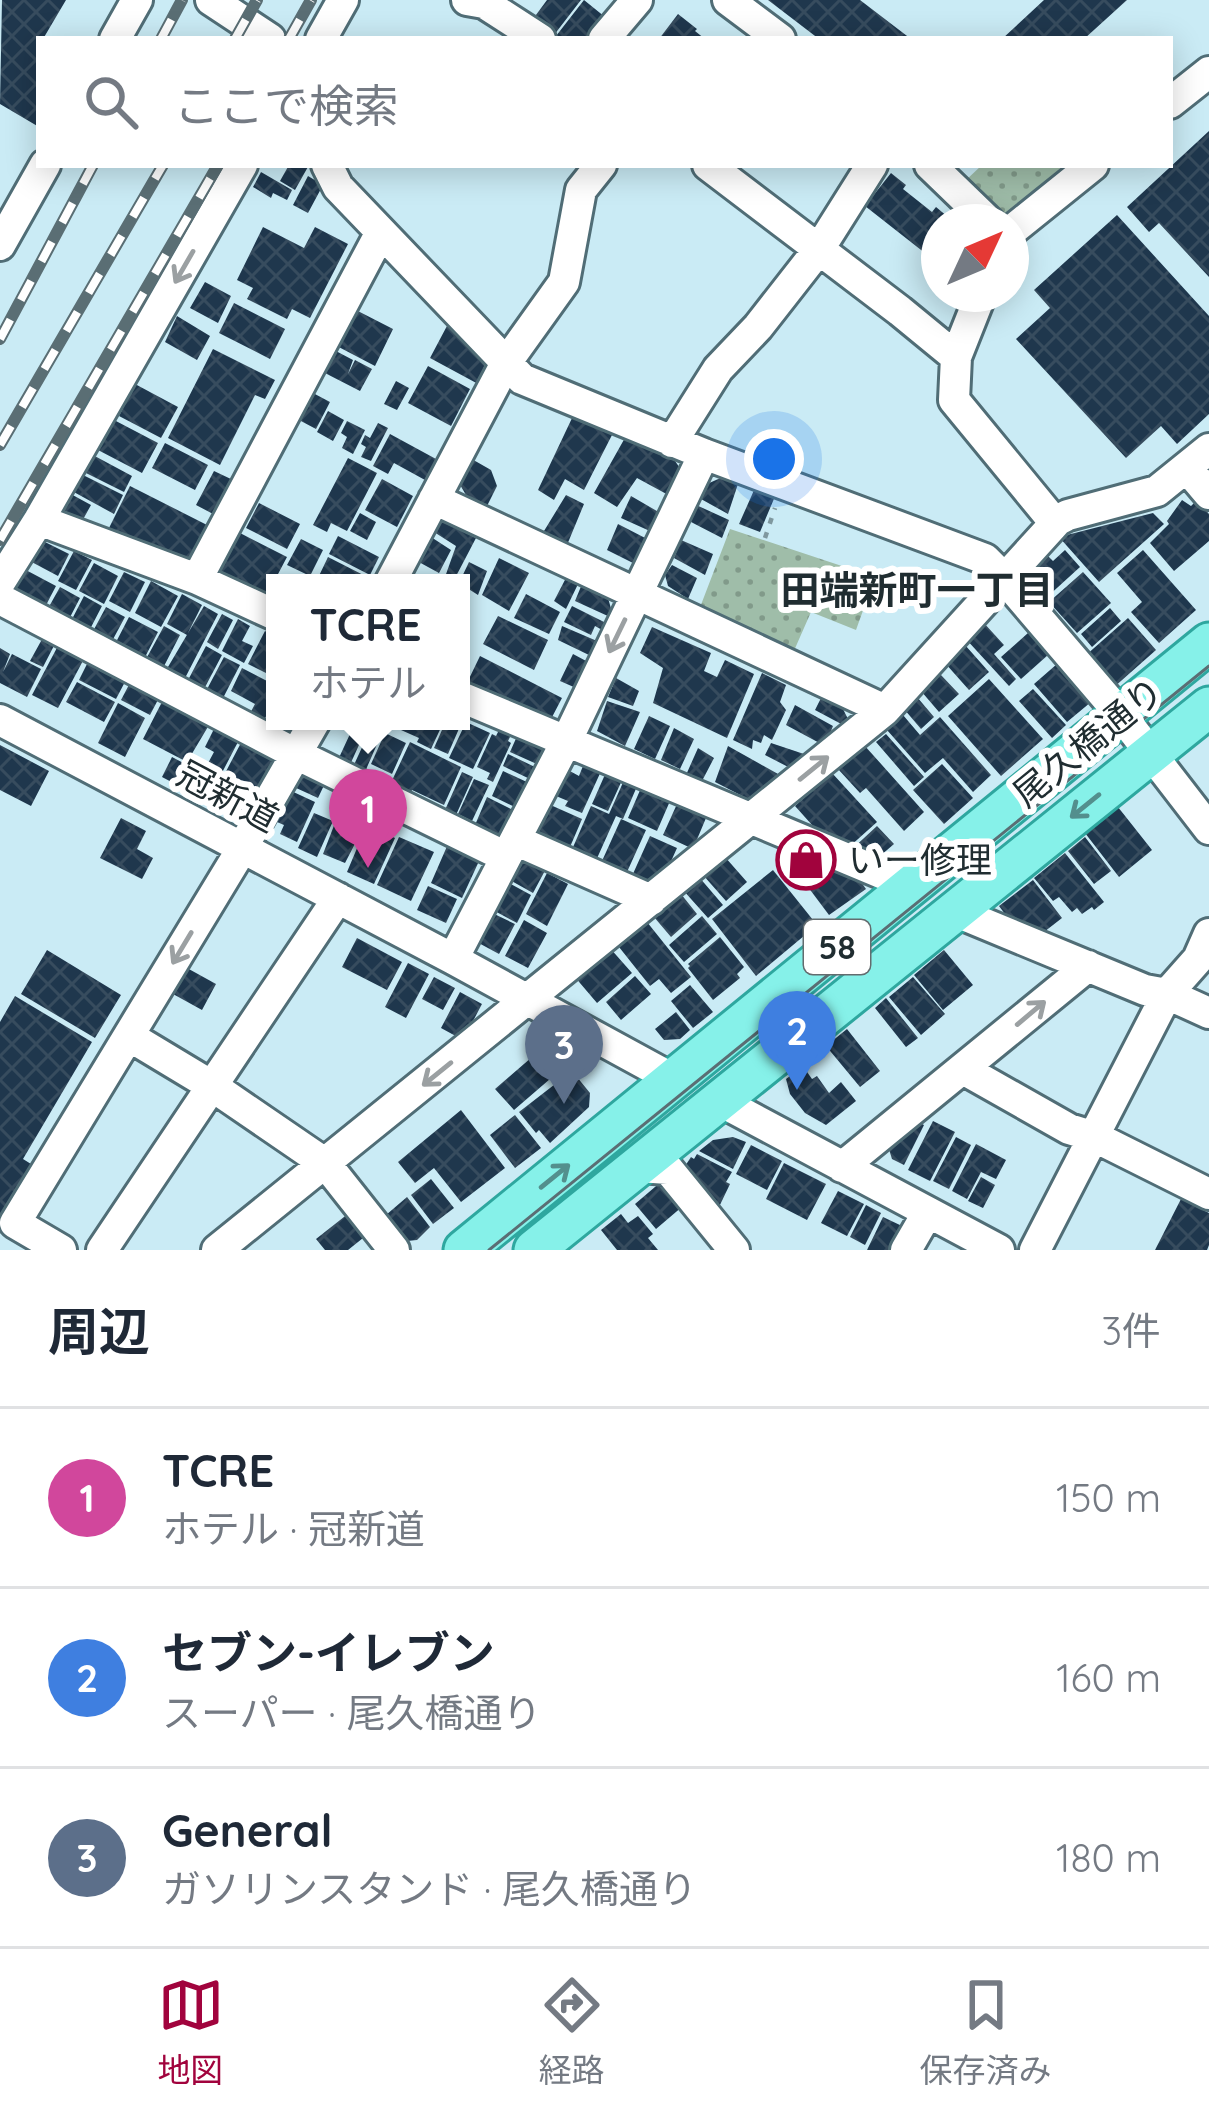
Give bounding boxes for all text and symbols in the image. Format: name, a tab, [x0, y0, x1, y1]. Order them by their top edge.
search box	[36, 36, 1173, 168]
icon: search	[78, 69, 144, 135]
text: ここで検索	[174, 77, 399, 133]
north arrow	[921, 204, 1029, 312]
one-way arrow	[171, 248, 195, 283]
your location	[744, 429, 804, 489]
district label: 田端新町一丁目	[780, 565, 1054, 614]
popup	[266, 574, 470, 730]
text: TCRE	[309, 596, 422, 652]
one-way arrow	[605, 617, 627, 653]
text: ホテル	[309, 658, 427, 707]
street label: 尾久橋通り	[1004, 667, 1172, 816]
street label: 冠新道	[170, 750, 286, 841]
one-way arrow	[798, 754, 829, 782]
pin: 1	[329, 769, 407, 868]
one-way arrow	[1070, 792, 1102, 819]
shop icon: いー修理	[775, 829, 837, 891]
place label: いー修理	[848, 837, 992, 882]
road number: 58	[804, 920, 870, 974]
one-way arrow	[170, 930, 194, 964]
pin: 2	[758, 991, 836, 1090]
one-way arrow	[1014, 1001, 1046, 1027]
pin: 3	[525, 1005, 603, 1104]
one-way arrow	[421, 1060, 453, 1087]
one-way arrow	[538, 1164, 570, 1190]
text: 周辺	[48, 1299, 150, 1363]
text: 3件	[1102, 1306, 1161, 1355]
text: TCRE	[162, 1442, 274, 1498]
text: 1	[79, 1473, 95, 1522]
text: 150 m	[1056, 1473, 1161, 1522]
text: ホテル · 冠新道	[162, 1504, 425, 1553]
text: セブン-イレブン	[162, 1624, 495, 1680]
text: 2	[76, 1653, 98, 1702]
text: 160 m	[1056, 1653, 1161, 1702]
text: スーパー · 尾久橋通り	[162, 1688, 542, 1737]
text: General	[162, 1802, 333, 1858]
text: 3	[77, 1833, 97, 1882]
text: 180 m	[1056, 1833, 1161, 1882]
text: ガソリンスタンド · 尾久橋通り	[162, 1864, 697, 1913]
tab: 地図	[158, 1972, 224, 2092]
tab: 経路	[539, 1972, 605, 2092]
tab: 保存済み	[920, 1972, 1052, 2092]

